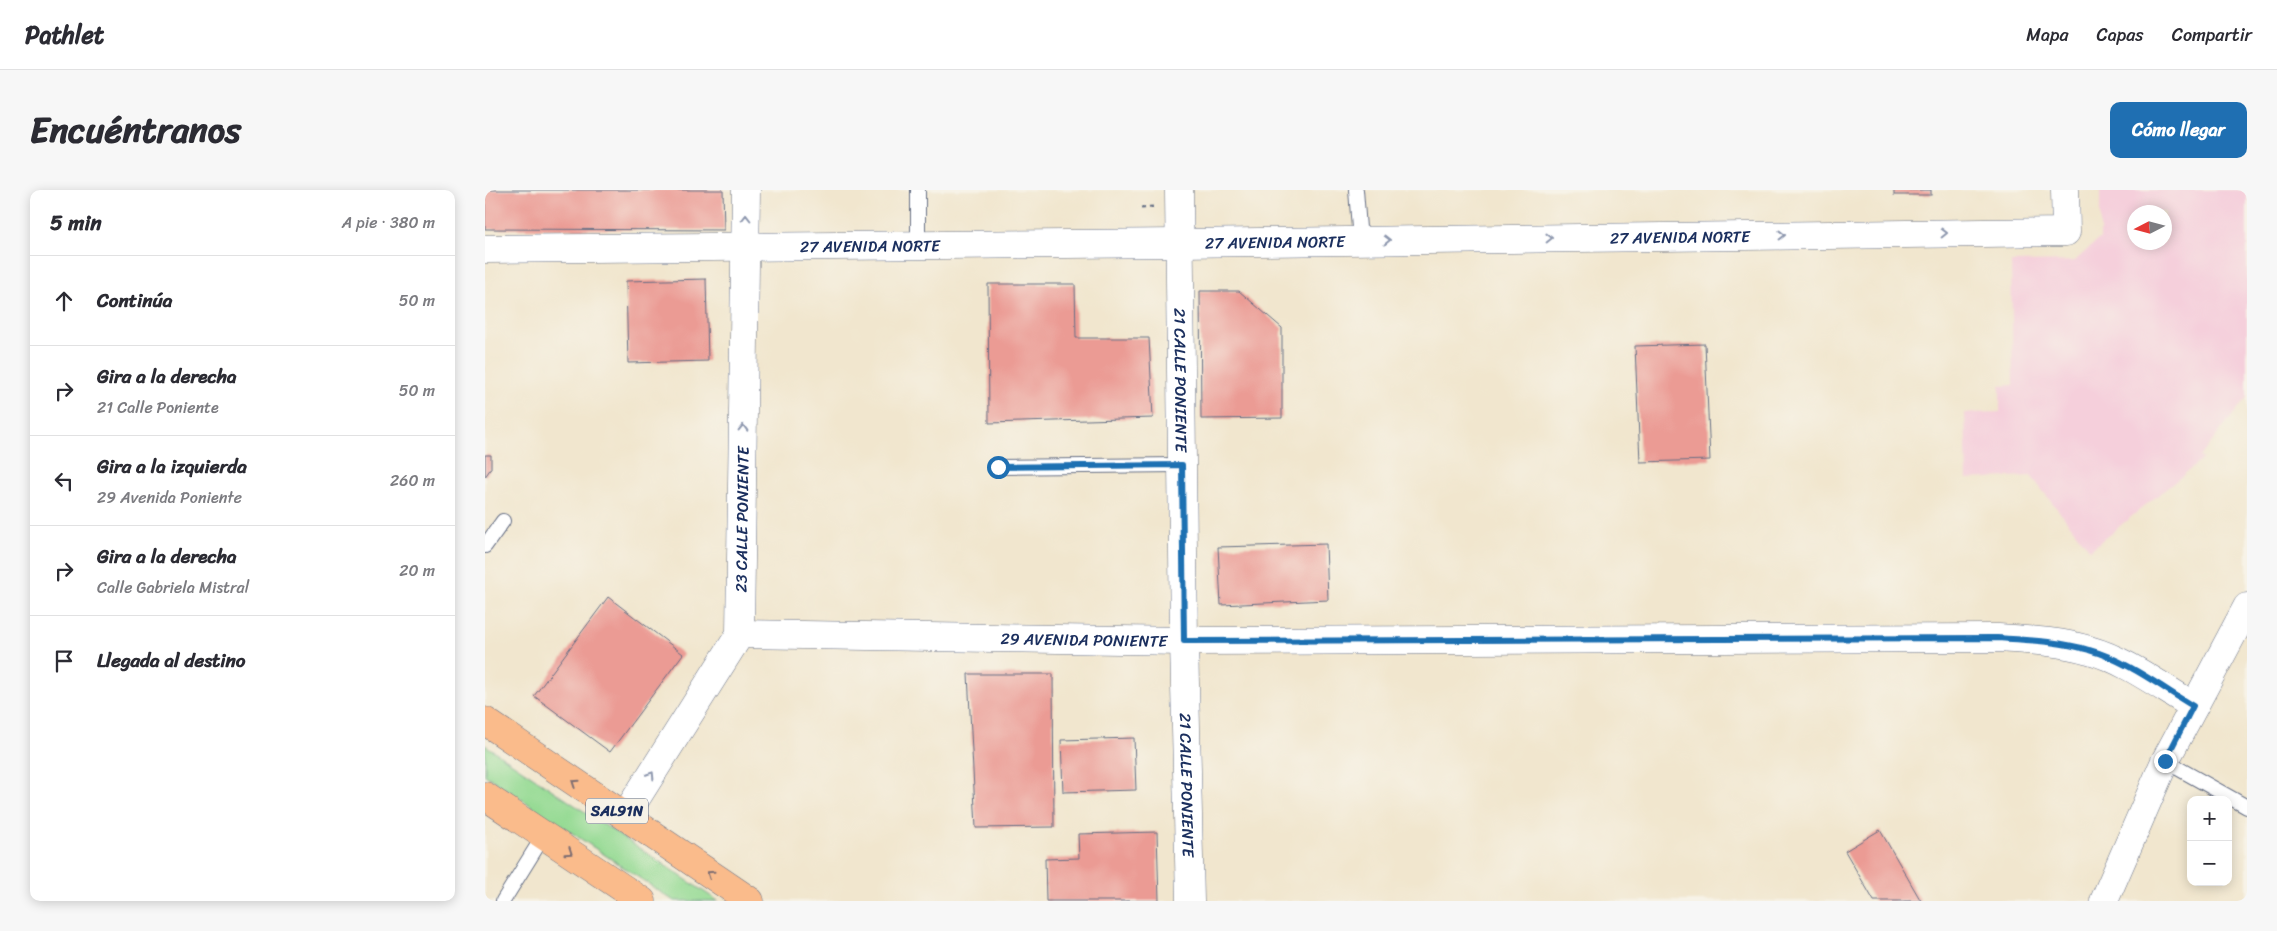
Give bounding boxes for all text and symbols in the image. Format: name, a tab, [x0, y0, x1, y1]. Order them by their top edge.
text: Pathlet	[25, 14, 104, 56]
text: Mapa	[2026, 19, 2069, 51]
text: Capas	[2097, 19, 2144, 51]
text: Compartir	[2172, 19, 2252, 51]
text: Encuéntranos	[30, 99, 241, 161]
button: Cómo llegar	[2110, 102, 2247, 158]
text: 5 min	[50, 204, 102, 242]
north arrow	[2127, 205, 2172, 250]
text: A pie · 380 m	[342, 208, 435, 237]
one-way arrow	[741, 213, 751, 221]
street label: 27 AVENIDA NORTE	[1610, 221, 1751, 252]
street label: 27 AVENIDA NORTE	[1205, 226, 1346, 257]
one-way arrow	[1940, 228, 1948, 238]
one-way arrow	[1778, 230, 1786, 240]
street label: 27 AVENIDA NORTE	[800, 231, 941, 261]
one-way arrow	[1546, 233, 1553, 243]
one-way arrow	[1383, 235, 1391, 246]
text: Continúa	[97, 284, 172, 317]
text: 50 m	[399, 286, 435, 315]
icon: ahead	[50, 287, 78, 315]
street label: 21 CALLE PONIENTE	[1166, 308, 1196, 453]
text: Gira a la derecha	[97, 360, 236, 393]
text: 50 m	[399, 376, 435, 405]
icon: right	[50, 377, 78, 405]
text: 21 Calle Poniente	[97, 393, 219, 422]
one-way arrow	[738, 424, 748, 432]
street label: 23 CALLE PONIENTE	[726, 445, 757, 593]
text: Gira a la izquierda	[97, 450, 247, 483]
route start	[987, 456, 1010, 479]
text: 260 m	[390, 466, 435, 495]
icon: left	[50, 467, 78, 495]
text: 29 Avenida Poniente	[97, 483, 242, 512]
text: Gira a la derecha	[97, 540, 236, 573]
text: 20 m	[399, 556, 435, 585]
icon: right	[50, 557, 78, 585]
text: Calle Gabriela Mistral	[97, 573, 249, 602]
street label: 29 AVENIDA PONIENTE	[1000, 624, 1169, 655]
text: Llegada al destino	[97, 644, 246, 677]
icon: arrive	[50, 647, 78, 675]
street label: 21 CALLE PONIENTE	[1171, 712, 1204, 858]
route end	[2154, 750, 2177, 773]
one-way arrow	[645, 772, 654, 781]
one-way arrow	[571, 779, 580, 789]
map controls	[2187, 796, 2232, 886]
button: +	[2187, 796, 2232, 841]
road number: SAL91N	[586, 798, 648, 824]
button: −	[2187, 841, 2232, 886]
one-way arrow	[564, 846, 573, 855]
one-way arrow	[706, 871, 715, 880]

